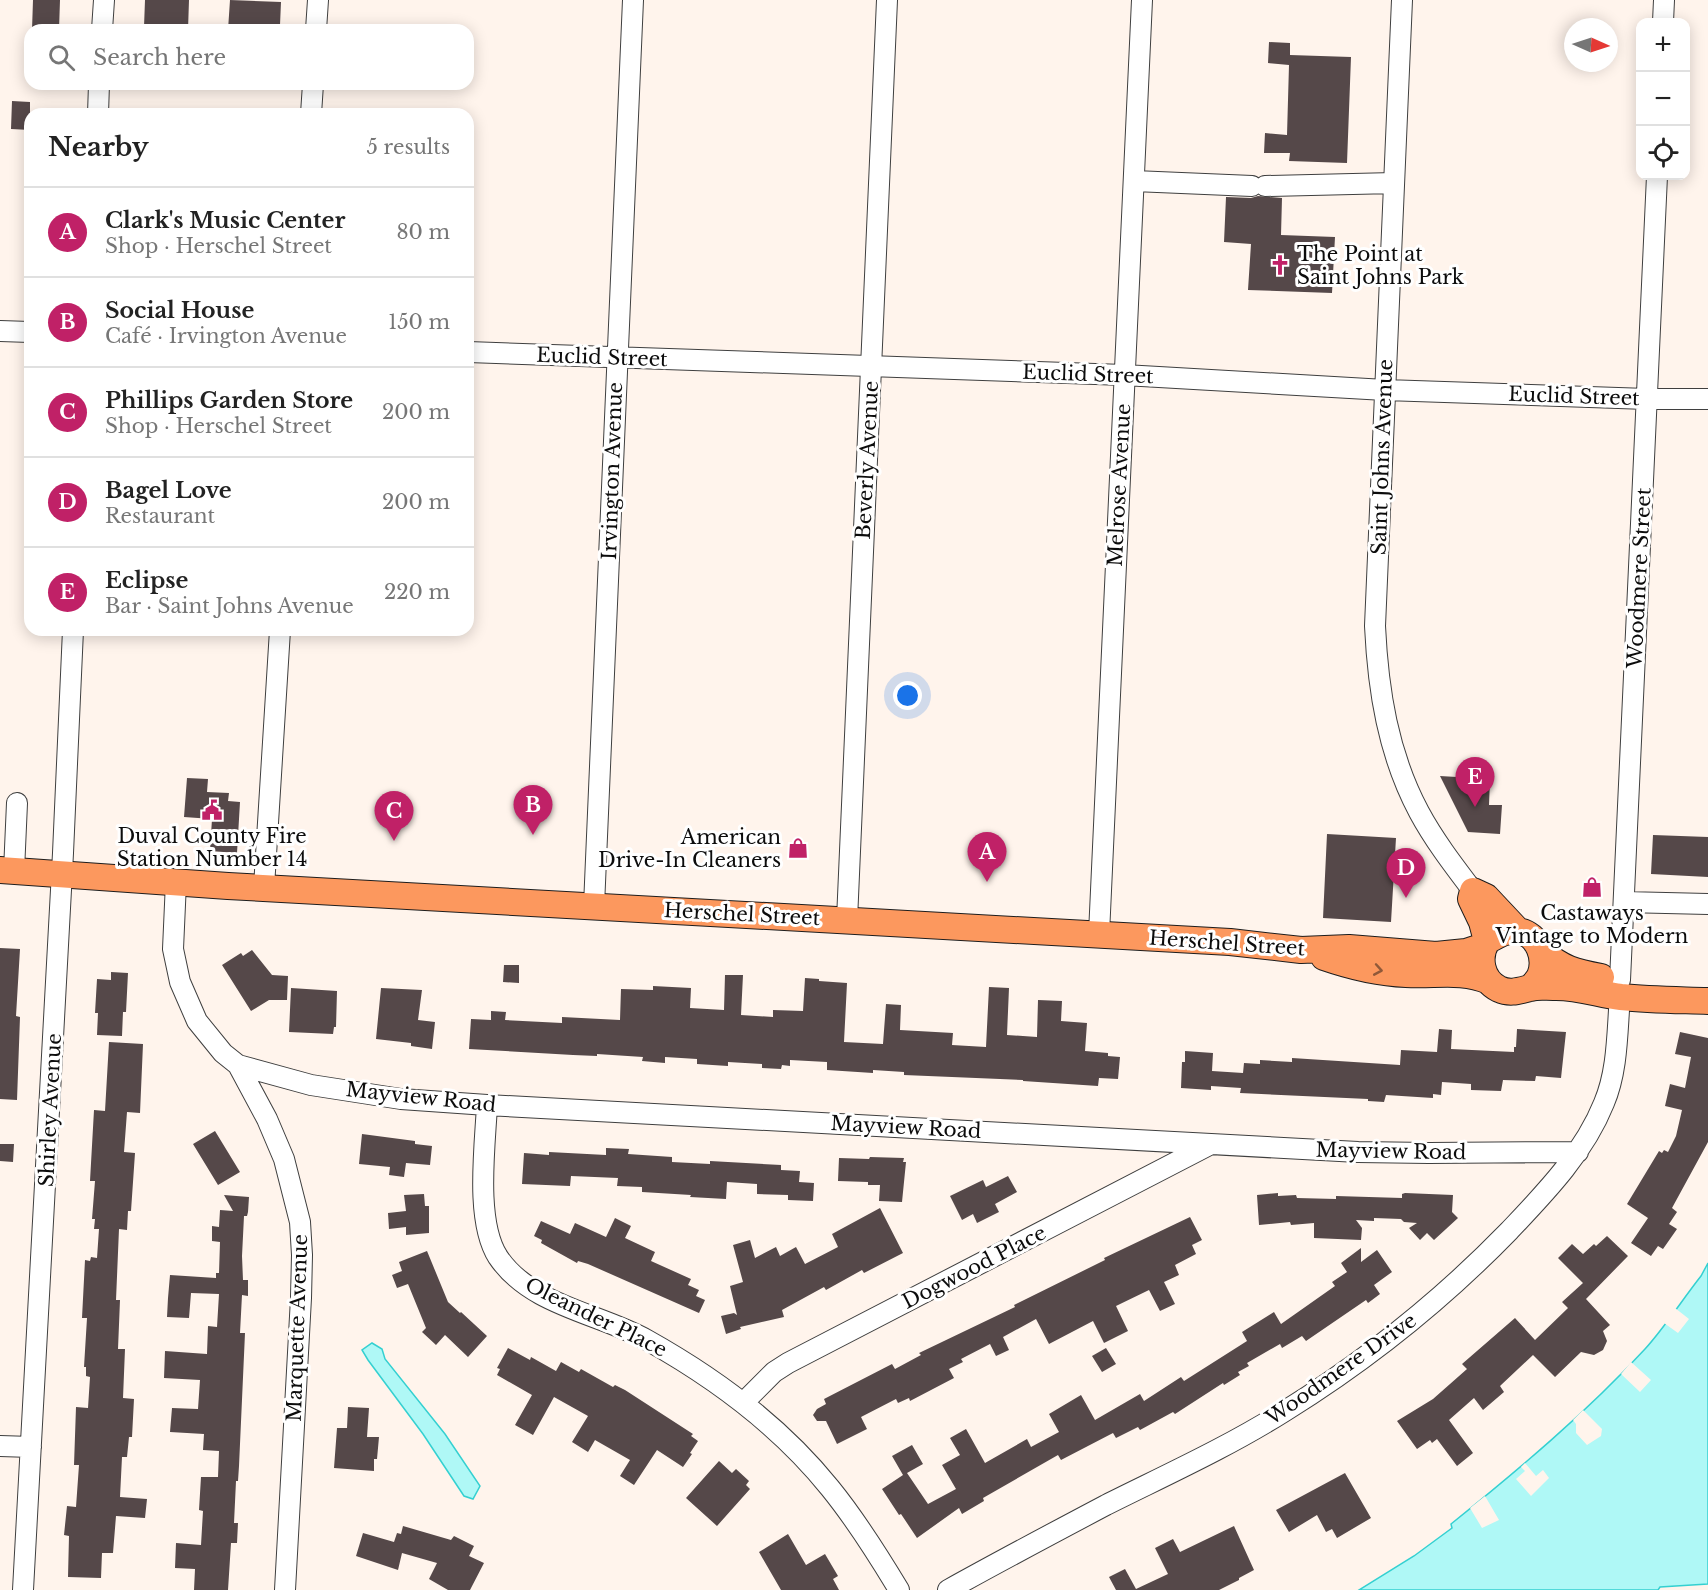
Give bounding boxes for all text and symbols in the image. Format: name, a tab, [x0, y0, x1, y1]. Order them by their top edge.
north arrow	[1564, 18, 1618, 72]
map controls	[1636, 18, 1690, 180]
button: +	[1636, 18, 1690, 72]
search box	[24, 24, 474, 90]
icon: search	[45, 41, 78, 74]
text: Search here	[93, 44, 226, 71]
button: −	[1636, 72, 1690, 126]
button: locate	[1636, 126, 1690, 180]
text: Nearby	[48, 131, 149, 163]
text: 5 results	[367, 135, 450, 159]
text: Clark's Music Center	[105, 207, 345, 234]
text: A	[59, 220, 76, 244]
text: 80 m	[396, 220, 450, 244]
text: Shop · Herschel Street	[105, 234, 332, 258]
place label: The Point at Saint Johns Park	[1297, 242, 1465, 289]
church icon: The Point at Saint Johns Park	[1268, 253, 1292, 277]
text: Social House	[105, 297, 254, 324]
text: B	[60, 310, 75, 334]
text: 150 m	[388, 310, 450, 334]
text: Café · Irvington Avenue	[105, 324, 347, 348]
street label: Euclid Street	[536, 343, 668, 371]
street label: Saint Johns Avenue	[1367, 359, 1397, 555]
street label: Euclid Street	[1022, 360, 1154, 388]
street label: Beverly Avenue	[851, 380, 883, 540]
street label: Irvington Avenue	[597, 382, 627, 560]
street label: Euclid Street	[1508, 382, 1640, 410]
text: Phillips Garden Store	[105, 387, 353, 414]
text: C	[59, 400, 76, 424]
text: 200 m	[382, 400, 450, 424]
street label: Melrose Avenue	[1103, 403, 1135, 567]
text: Shop · Herschel Street	[105, 414, 332, 438]
text: Bagel Love	[105, 477, 232, 504]
street label: Woodmere Street	[1622, 486, 1656, 670]
text: D	[58, 490, 77, 514]
text: 200 m	[382, 490, 450, 514]
text: Restaurant	[105, 504, 215, 528]
text: Eclipse	[105, 567, 188, 594]
text: E	[60, 580, 75, 604]
text: 220 m	[384, 580, 450, 604]
text: Bar · Saint Johns Avenue	[105, 594, 354, 618]
your location	[893, 681, 922, 710]
pin: E	[1456, 758, 1494, 807]
pin: B	[514, 786, 552, 835]
pin: C	[374, 792, 414, 841]
public building icon: Duval County Fire Station Number 14	[200, 798, 224, 822]
place label: Duval County Fire Station Number 14	[117, 824, 307, 871]
place label: American Drive-In Cleaners	[598, 825, 781, 872]
pin: A	[968, 832, 1006, 882]
shop icon: American Drive-In Cleaners	[786, 836, 810, 860]
pin: D	[1386, 848, 1426, 898]
shop icon: Castaways Vintage to Modern	[1580, 875, 1604, 899]
street label: Herschel Street	[663, 898, 821, 930]
place label: Castaways Vintage to Modern	[1495, 901, 1689, 948]
street label: Herschel Street	[1148, 926, 1306, 960]
one-way arrow	[1372, 963, 1382, 976]
street label: Shirley Avenue	[34, 1032, 66, 1188]
street label: Mayview Road	[345, 1077, 497, 1117]
street label: Mayview Road	[830, 1111, 982, 1143]
street label: Mayview Road	[1315, 1138, 1467, 1164]
street label: Dogwood Place	[898, 1220, 1050, 1314]
street label: Marquette Avenue	[282, 1234, 312, 1422]
street label: Oleander Place	[521, 1272, 671, 1362]
street label: Woodmere Drive	[1260, 1308, 1421, 1431]

